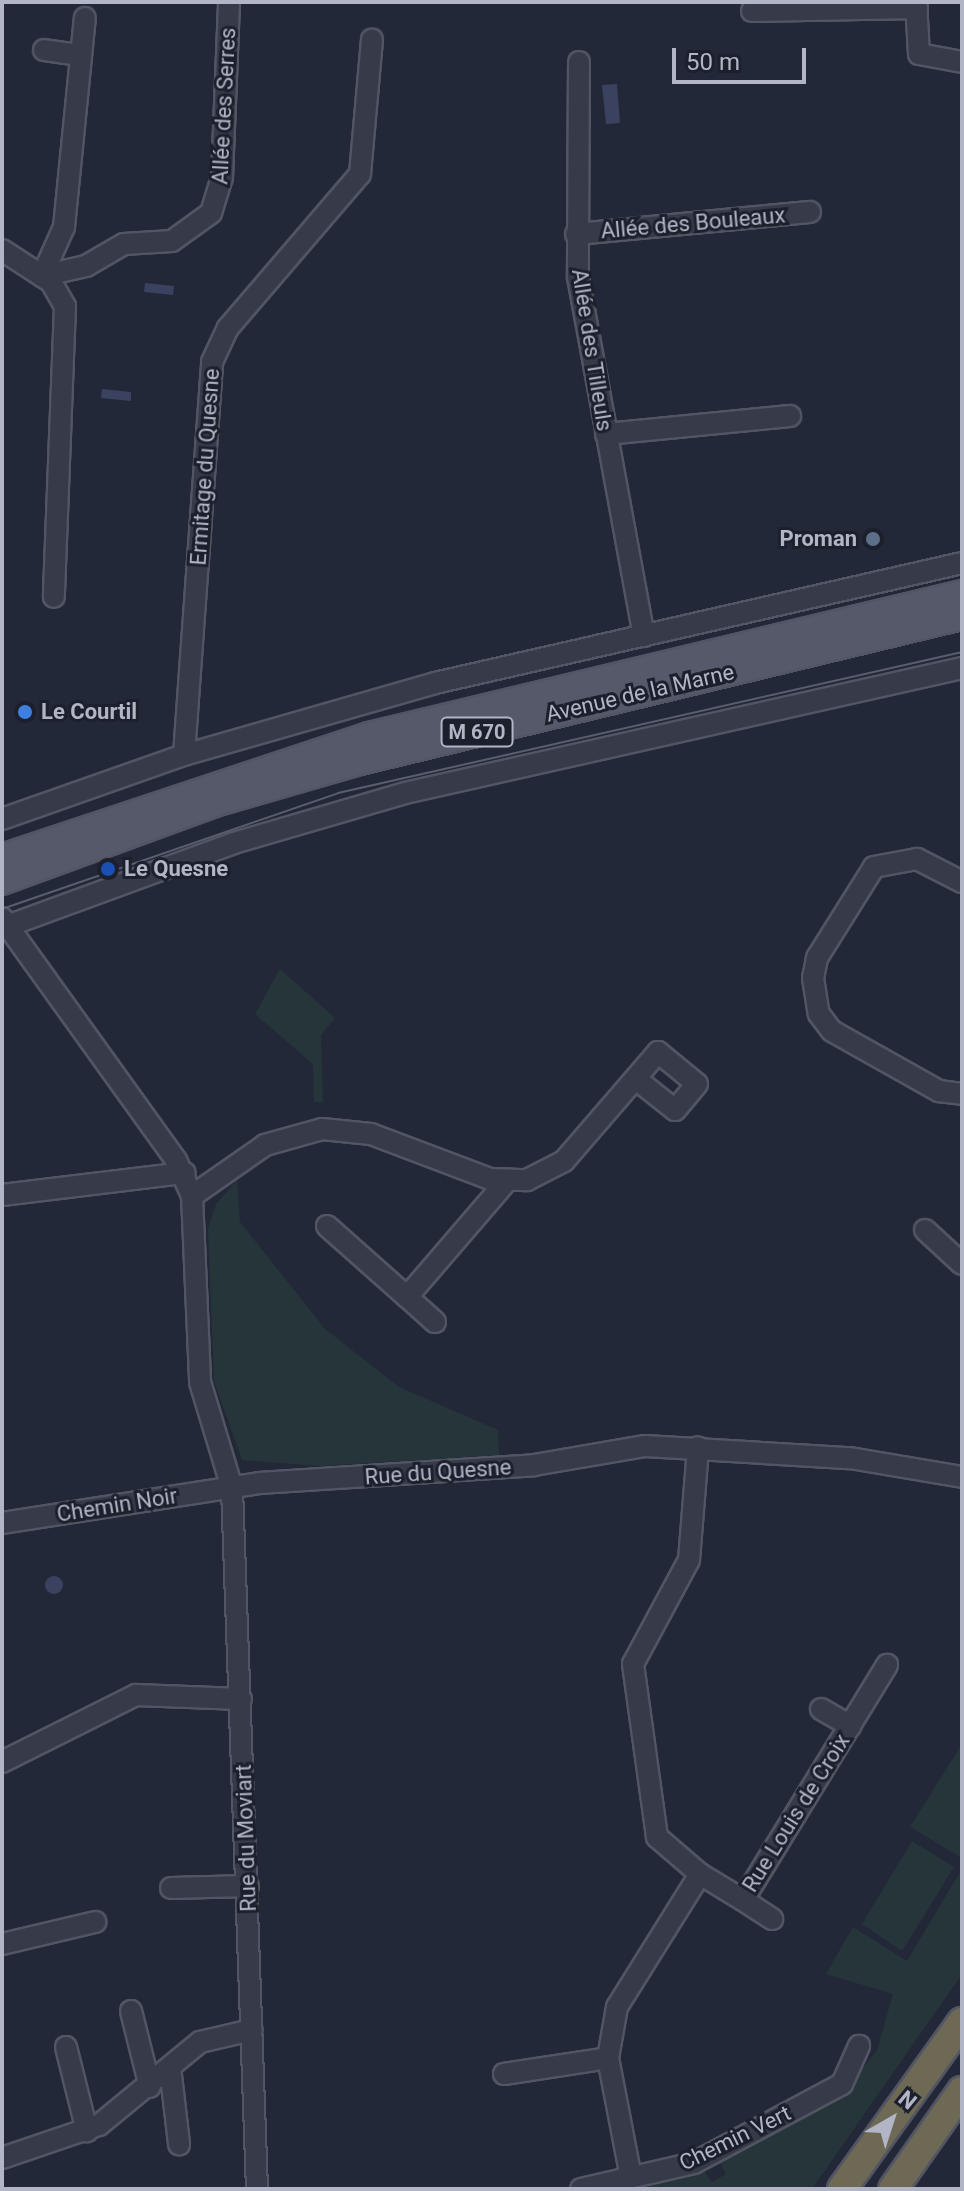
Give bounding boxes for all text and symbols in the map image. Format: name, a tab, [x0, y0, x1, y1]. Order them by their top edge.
street label: Allée des Serres	[207, 27, 241, 185]
scale bar	[676, 32, 810, 82]
text: 50 m	[686, 48, 740, 76]
street label: Allée des Bouleaux	[600, 202, 786, 244]
street label: Allée des Tilleuls	[566, 267, 618, 433]
street label: Ermitage du Quesne	[185, 368, 225, 566]
place label: Proman	[780, 526, 857, 552]
marker: Proman	[864, 530, 882, 548]
street label: Avenue de la Marne	[543, 659, 737, 727]
place label: Le Courtil	[41, 699, 137, 725]
marker: Le Courtil	[16, 703, 34, 721]
road number: M 670	[439, 716, 515, 748]
place label: Le Quesne	[124, 856, 228, 882]
marker: Le Quesne	[99, 860, 117, 878]
street label: Rue du Quesne	[364, 1454, 512, 1490]
street label: Chemin Noir	[55, 1482, 179, 1528]
street label: Rue Louis de Croix	[737, 1729, 855, 1897]
street label: Rue du Moviart	[230, 1764, 262, 1912]
north arrow	[852, 2079, 932, 2159]
text: N	[894, 2085, 921, 2115]
street label: Chemin Vert	[675, 2100, 795, 2176]

